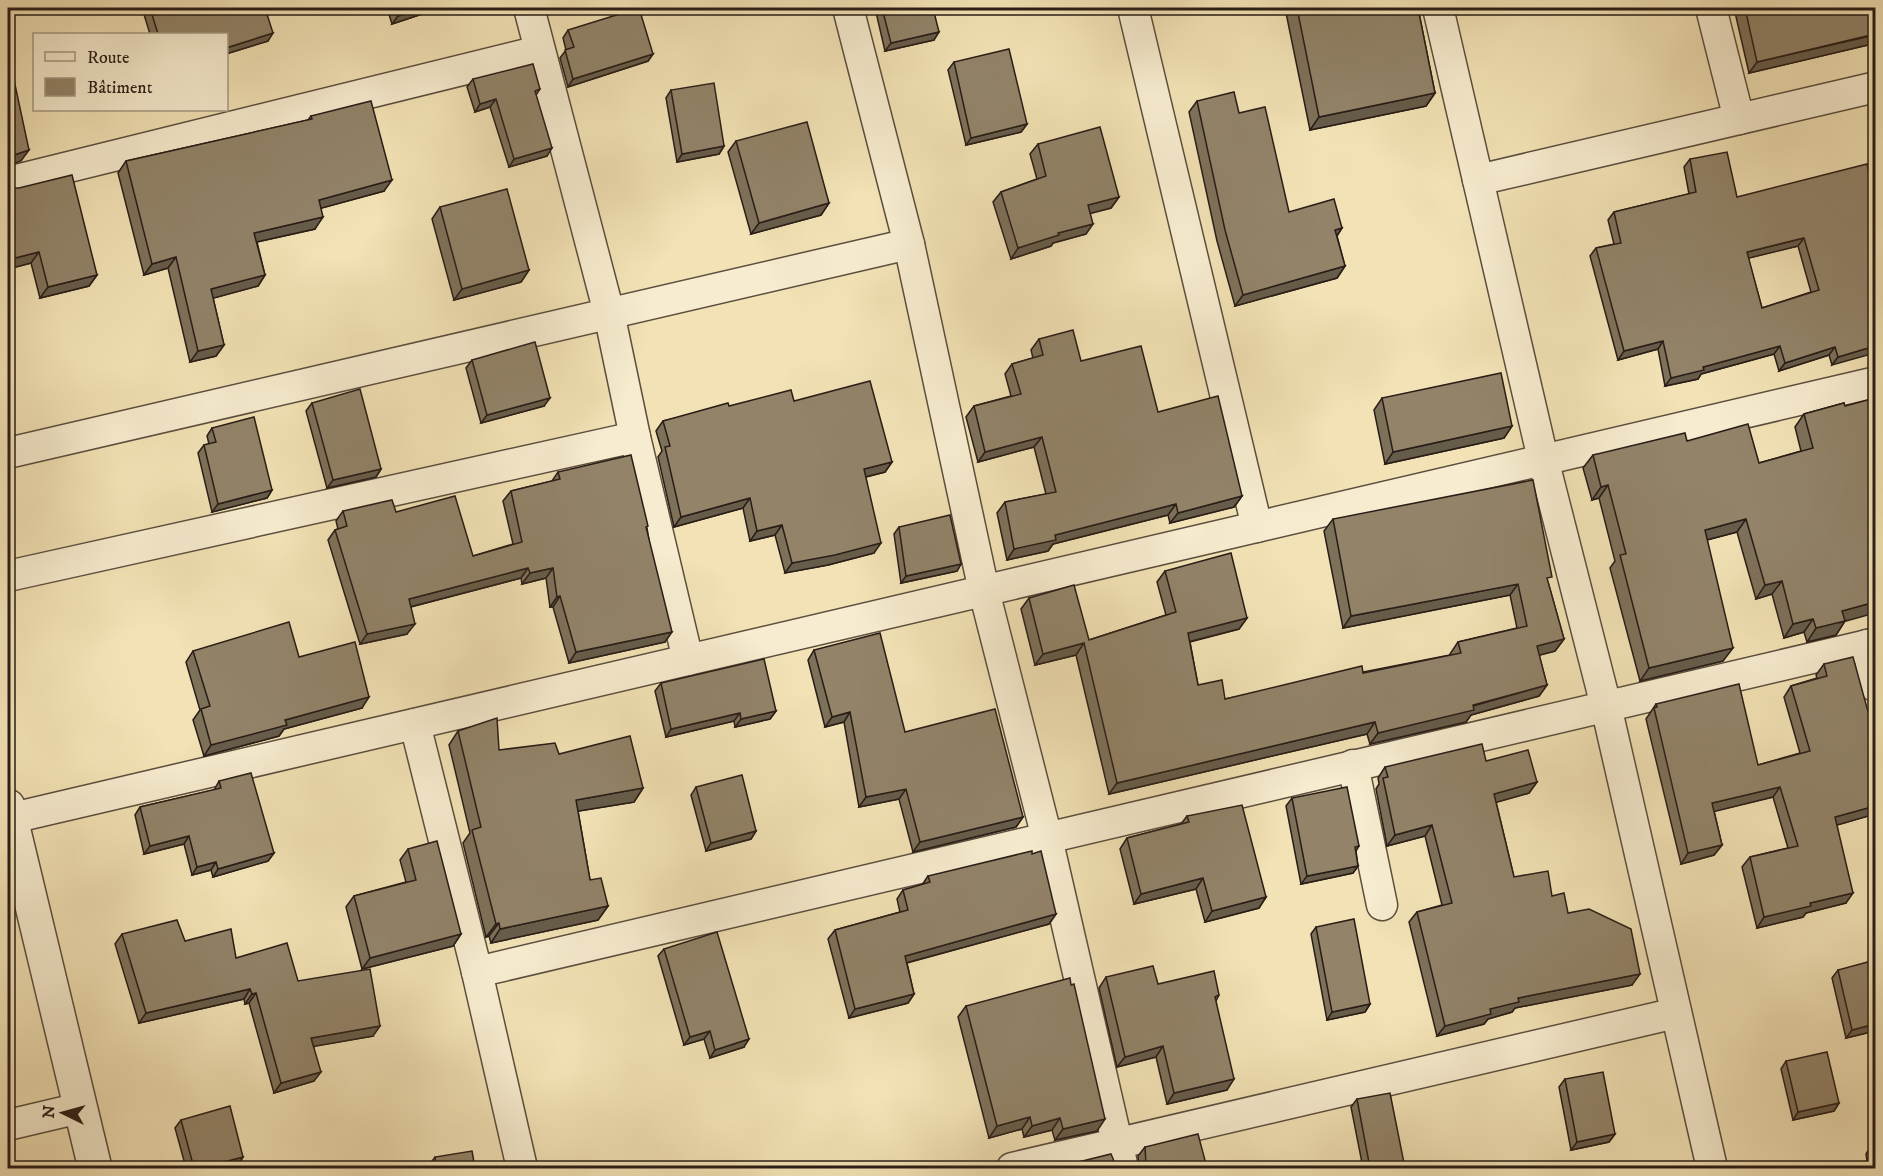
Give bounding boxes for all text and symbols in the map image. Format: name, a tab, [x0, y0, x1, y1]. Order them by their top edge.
legend	[33, 33, 228, 111]
text: Route	[87, 47, 130, 69]
text: Bâtiment	[87, 77, 153, 99]
north arrow	[33, 1083, 93, 1143]
text: N	[39, 1104, 60, 1119]

